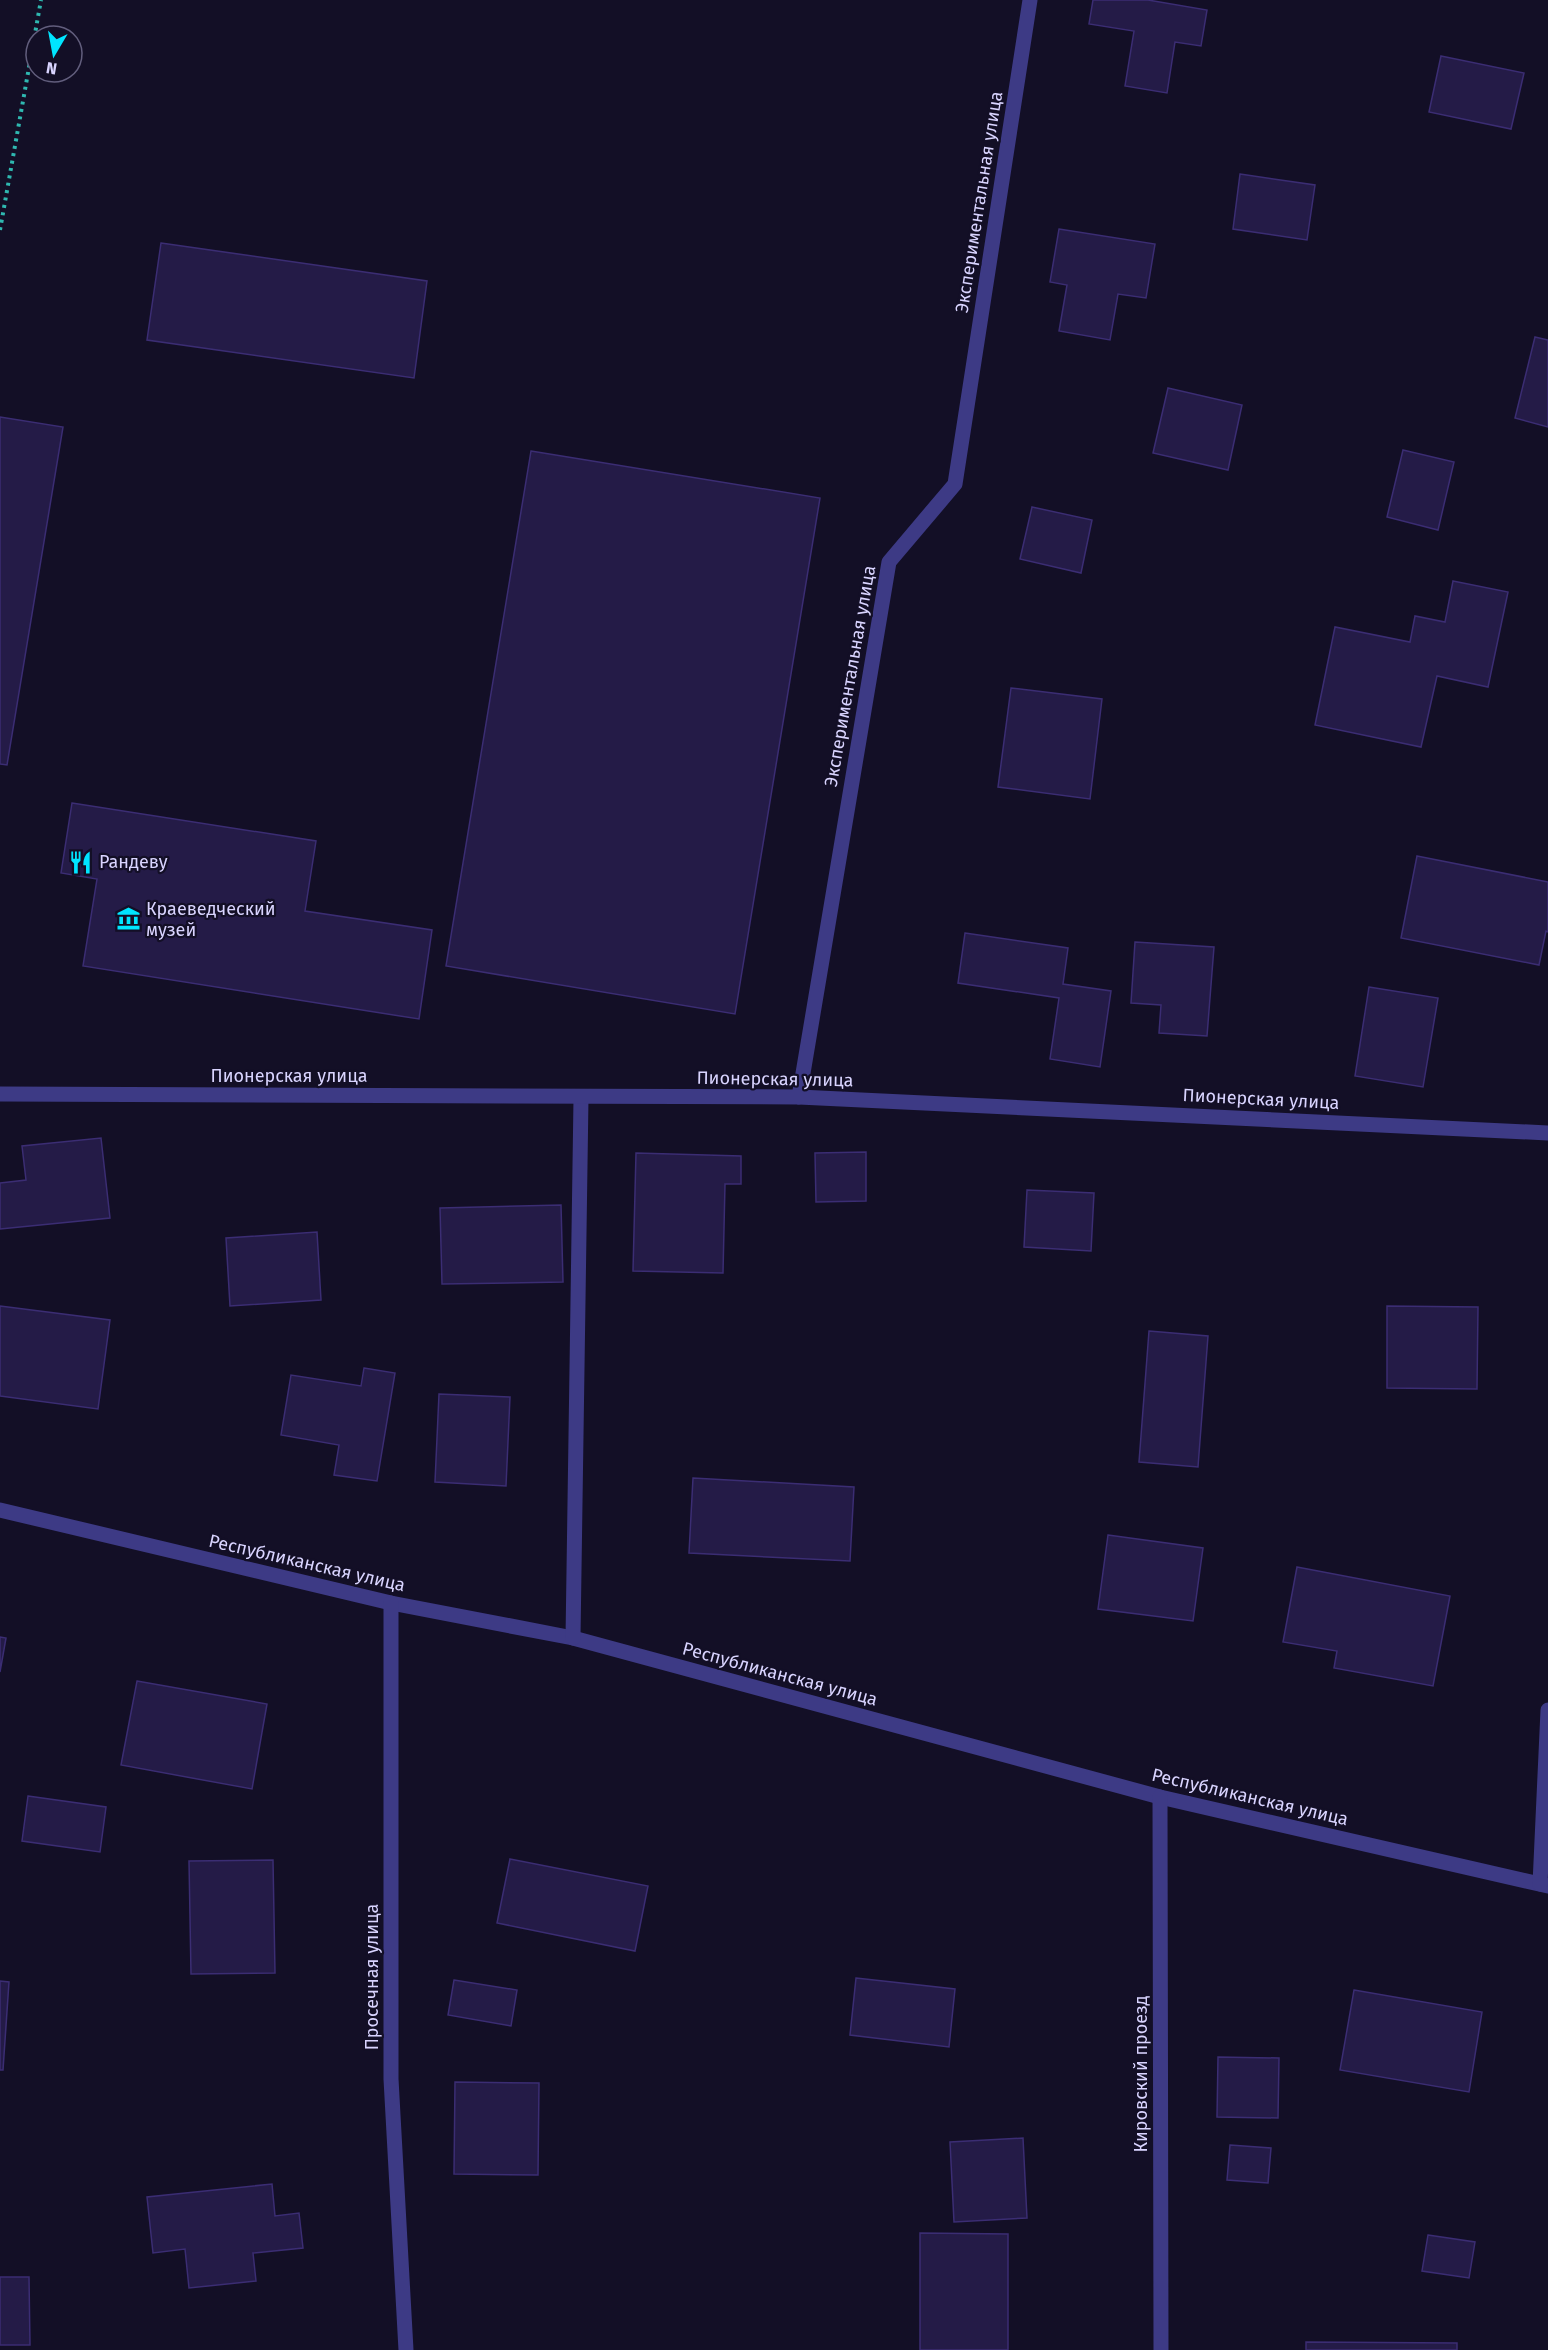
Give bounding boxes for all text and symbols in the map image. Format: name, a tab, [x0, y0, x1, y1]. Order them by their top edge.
north arrow	[24, 24, 84, 84]
text: N	[45, 58, 58, 79]
street label: Экспериментальная улица	[951, 90, 1007, 314]
street label: Экспериментальная улица	[820, 564, 880, 788]
restaurant icon: Рандеву	[68, 849, 94, 875]
place label: Рандеву	[99, 851, 168, 873]
place label: Краеведческий музей	[146, 898, 276, 941]
museum icon: Краеведческий музей	[115, 906, 141, 932]
street label: Пионерская улица	[211, 1065, 367, 1087]
street label: Пионерская улица	[696, 1067, 854, 1091]
street label: Пионерская улица	[1182, 1084, 1340, 1114]
street label: Республиканская улица	[207, 1530, 407, 1596]
street label: Республиканская улица	[680, 1637, 880, 1711]
street label: Республиканская улица	[1150, 1764, 1350, 1830]
street label: Просечная улица	[361, 1904, 383, 2050]
street label: Кировский проезд	[1130, 1995, 1152, 2153]

